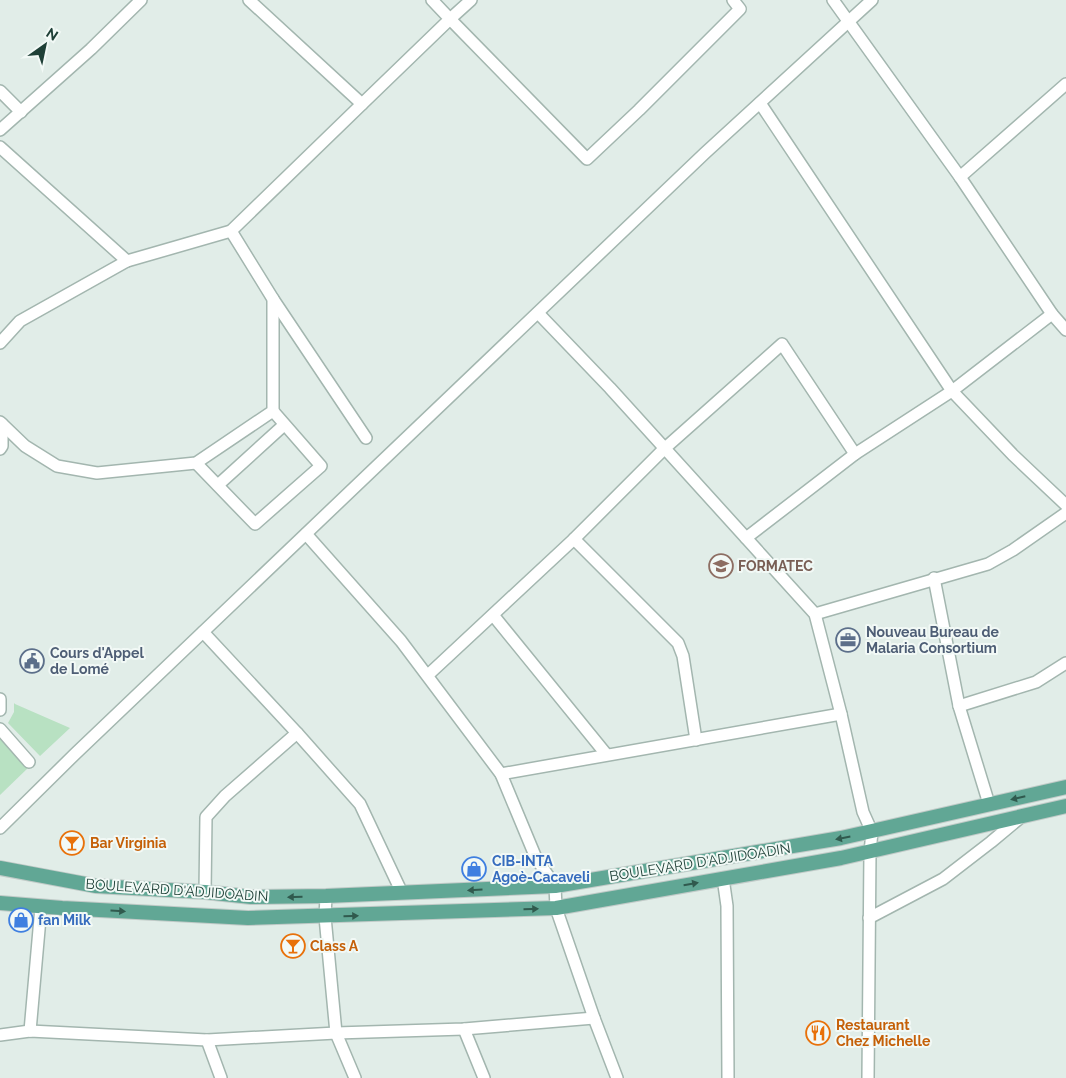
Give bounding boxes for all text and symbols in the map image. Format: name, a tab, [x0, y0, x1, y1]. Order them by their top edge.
north arrow	[20, 20, 70, 70]
text: N	[43, 24, 61, 44]
school or university icon: FORMATEC	[708, 553, 734, 579]
place label: FORMATEC	[738, 558, 813, 574]
place label: Nouveau Bureau de Malaria Consortium	[866, 624, 999, 656]
office icon: Nouveau Bureau de Malaria Consortium	[835, 627, 861, 653]
place label: Cours d'Appel de Lomé	[50, 645, 144, 677]
public building icon: Cours d'Appel de Lomé	[19, 648, 45, 674]
one-way arrow	[1011, 794, 1026, 802]
bar icon: Bar Virginia	[59, 830, 85, 856]
one-way arrow	[835, 834, 851, 842]
place label: Bar Virginia	[90, 835, 166, 851]
street label: BOULEVARD D'ADJIDOADIN	[608, 840, 792, 884]
place label: CIB-INTA Agoè-Cacaveli	[492, 853, 590, 885]
shop icon: CIB-INTA Agoè-Cacaveli	[461, 856, 487, 882]
street label: BOULEVARD D'ADJIDOADIN	[85, 876, 269, 904]
one-way arrow	[683, 879, 699, 887]
one-way arrow	[466, 886, 482, 894]
one-way arrow	[286, 893, 302, 901]
one-way arrow	[523, 905, 539, 913]
shop icon: fan Milk	[8, 907, 34, 933]
one-way arrow	[111, 908, 127, 916]
one-way arrow	[343, 911, 359, 919]
place label: fan Milk	[38, 912, 91, 928]
bar icon: Class A	[280, 933, 306, 959]
place label: Class A	[310, 938, 359, 954]
place label: Restaurant Chez Michelle	[836, 1017, 931, 1049]
restaurant icon: Restaurant Chez Michelle	[805, 1020, 831, 1046]

